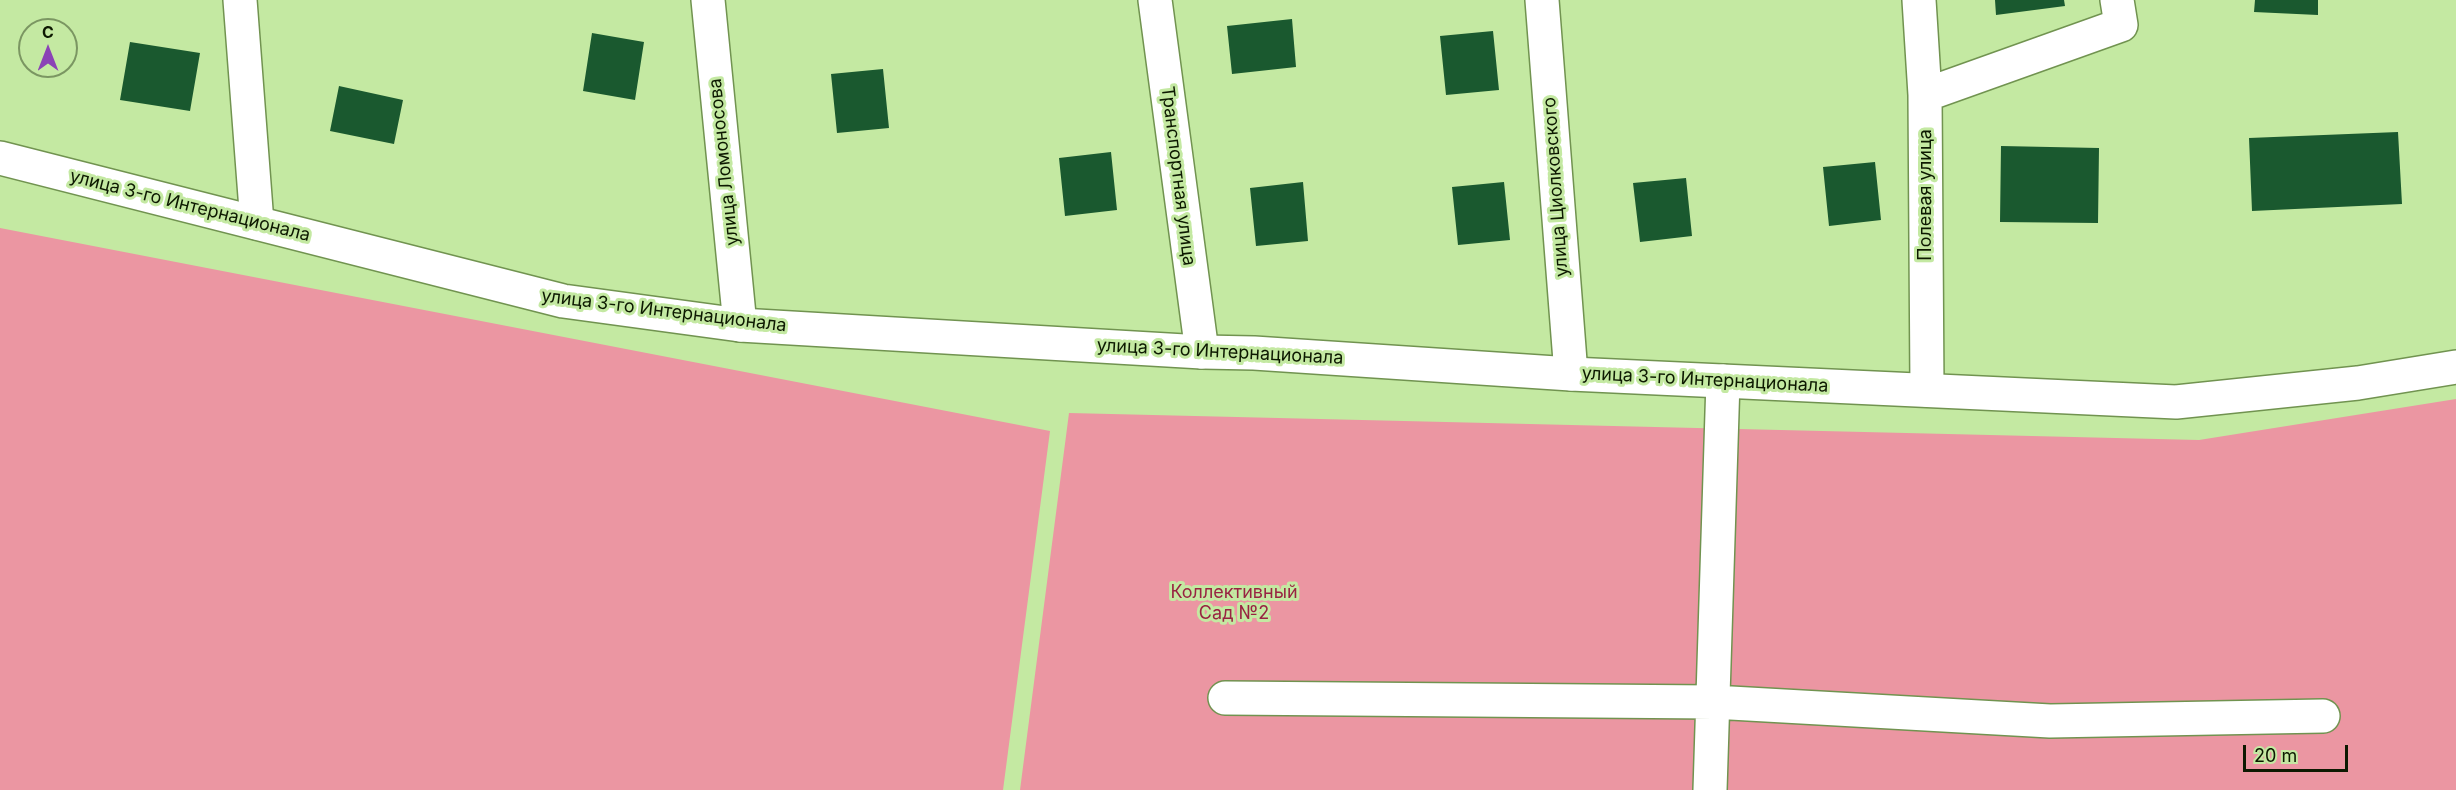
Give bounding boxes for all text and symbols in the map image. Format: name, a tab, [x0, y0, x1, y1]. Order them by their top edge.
north arrow	[18, 18, 78, 78]
text: С	[42, 22, 54, 42]
street label: улица Ломоносова	[704, 77, 744, 247]
street label: Транспортная улица	[1156, 85, 1200, 267]
street label: улица Циолковского	[1539, 96, 1573, 278]
street label: Полевая улица	[1915, 129, 1937, 261]
street label: улица 3-го Интернационала	[68, 166, 312, 246]
street label: улица 3-го Интернационала	[540, 285, 788, 337]
street label: улица 3-го Интернационала	[1096, 335, 1344, 369]
street label: улица 3-го Интернационала	[1581, 363, 1829, 397]
park label: Коллективный Сад №2	[1170, 582, 1298, 624]
scale bar	[2246, 733, 2351, 771]
text: 20 m	[2254, 745, 2297, 766]

